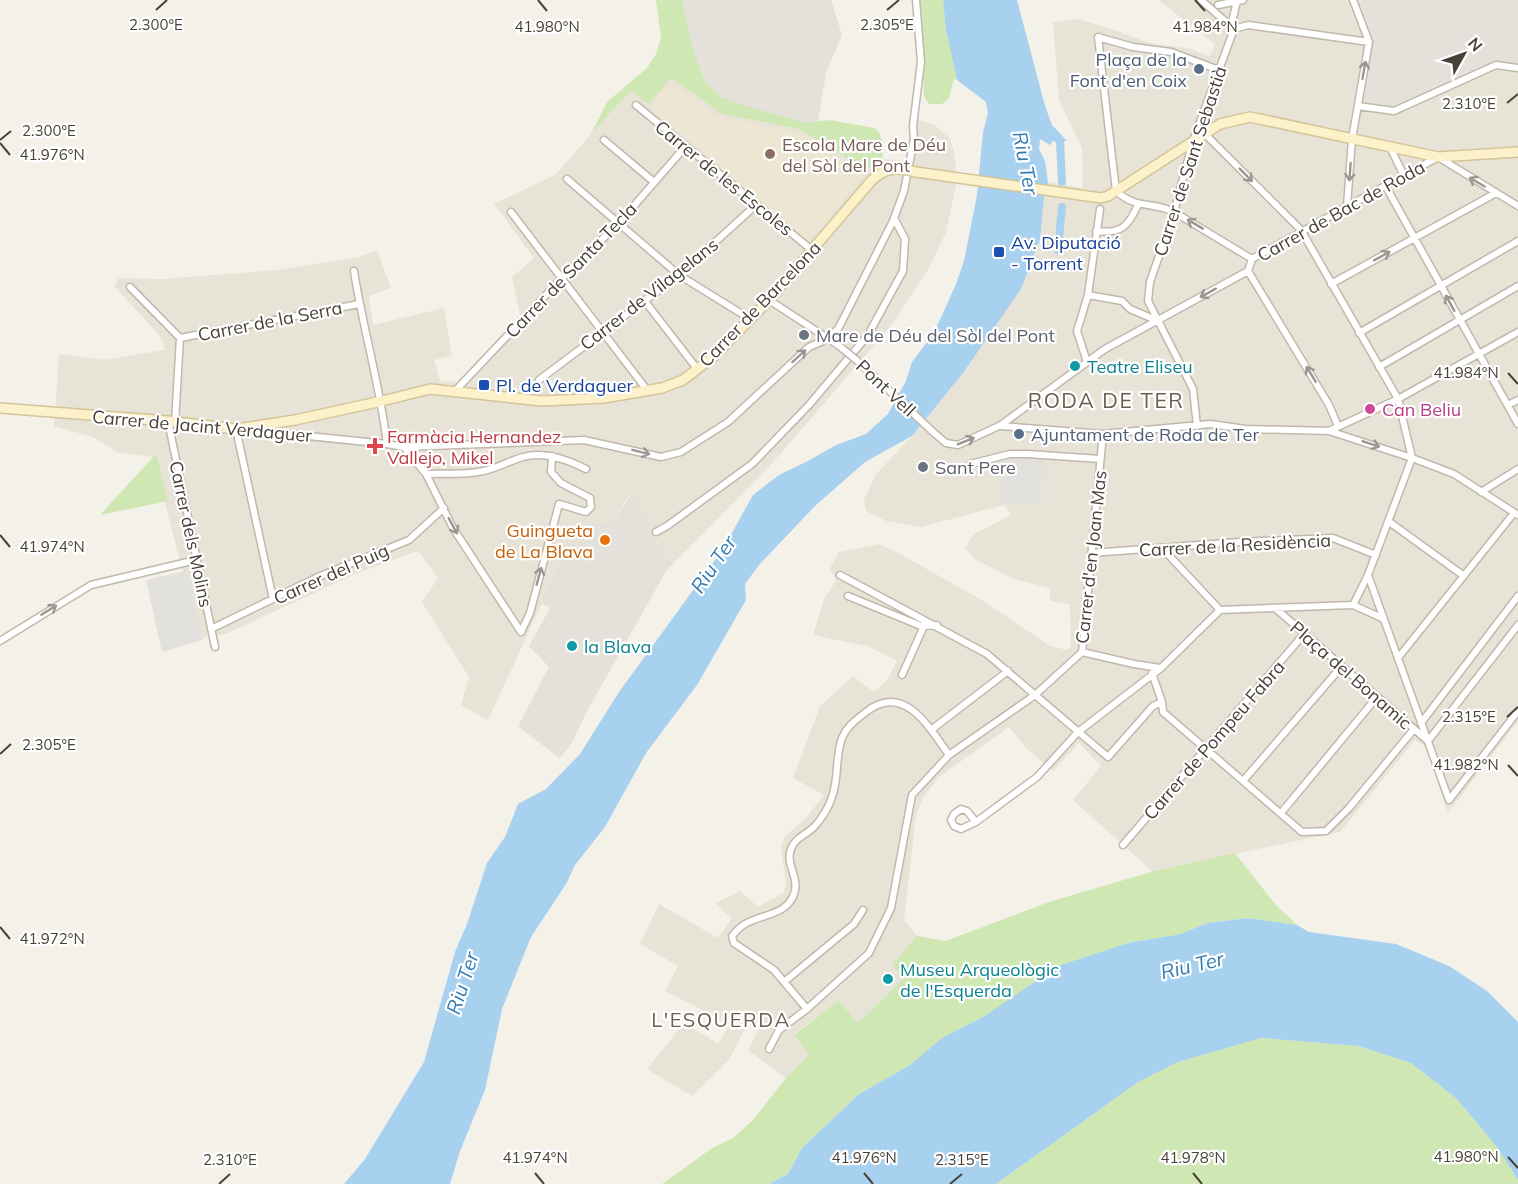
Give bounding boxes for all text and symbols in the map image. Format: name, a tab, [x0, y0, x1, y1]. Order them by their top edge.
text: 2.300°E	[129, 15, 183, 34]
text: 2.305°E	[860, 15, 914, 34]
text: 41.980°N	[514, 17, 580, 36]
text: 41.984°N	[1172, 17, 1238, 36]
north arrow	[1434, 24, 1494, 84]
text: N	[1464, 33, 1487, 55]
place label: Plaça de la Font d'en Coix	[1070, 48, 1187, 92]
one-way arrow	[1359, 60, 1370, 80]
marker: Plaça de la Font d'en Coix	[1192, 62, 1206, 76]
street label: Carrer de Sant Sebastià	[1148, 63, 1232, 259]
text: 2.310°E	[1442, 94, 1496, 113]
street label: Carrer de les Escoles	[650, 115, 798, 241]
text: 2.300°E	[22, 121, 76, 140]
water label: Riu Ter	[1008, 129, 1045, 198]
place label: Escola Mare de Déu del Sòl del Pont	[782, 133, 946, 177]
text: 41.976°N	[19, 145, 85, 164]
marker: Escola Mare de Déu del Sòl del Pont	[763, 147, 777, 161]
street label: Carrer de Bac de Roda	[1253, 155, 1429, 267]
one-way arrow	[1344, 162, 1355, 182]
one-way arrow	[1239, 168, 1254, 183]
one-way arrow	[1469, 176, 1486, 188]
street label: Carrer de Santa Tecla	[500, 197, 642, 343]
one-way arrow	[1187, 218, 1204, 230]
place label: Av. Diputació - Torrent	[1011, 231, 1121, 275]
street label: Carrer de Vilagelans	[575, 233, 723, 355]
street label: Carrer de Barcelona	[694, 236, 826, 372]
marker: Av. Diputació - Torrent	[992, 245, 1006, 259]
one-way arrow	[1373, 250, 1391, 261]
one-way arrow	[1200, 287, 1217, 299]
one-way arrow	[1444, 295, 1456, 312]
street label: Carrer de la Serra	[196, 296, 344, 346]
place label: Mare de Déu del Sòl del Pont	[816, 324, 1055, 347]
marker: Mare de Déu del Sòl del Pont	[797, 328, 811, 342]
one-way arrow	[792, 349, 807, 363]
street label: Pont Vell	[851, 355, 921, 421]
place label: Teatre Eliseu	[1087, 355, 1193, 378]
marker: Teatre Eliseu	[1068, 359, 1082, 373]
text: 41.984°N	[1433, 363, 1499, 382]
one-way arrow	[1304, 366, 1316, 383]
place label: Pl. de Verdaguer	[496, 374, 633, 397]
marker: Pl. de Verdaguer	[477, 378, 491, 392]
district label: RODA DE TER	[1028, 387, 1184, 413]
place label: Can Beliu	[1382, 398, 1461, 421]
marker: Can Beliu	[1363, 402, 1377, 416]
street label: Carrer de Jacint Verdaguer	[91, 405, 313, 447]
place label: Ajuntament de Roda de Ter	[1031, 423, 1259, 446]
place label: Farmàcia Hernandez Vallejo, Mikel	[387, 425, 561, 469]
marker: Ajuntament de Roda de Ter	[1012, 427, 1026, 441]
one-way arrow	[956, 435, 975, 446]
marker: Farmàcia Hernandez Vallejo, Mikel	[368, 439, 382, 453]
one-way arrow	[1361, 440, 1380, 451]
one-way arrow	[631, 447, 650, 459]
place label: Sant Pere	[935, 456, 1016, 479]
street label: Carrer dels Molins	[164, 459, 218, 609]
marker: Sant Pere	[916, 460, 930, 474]
street label: Carrer d'en Joan Mas	[1070, 469, 1112, 645]
one-way arrow	[447, 517, 459, 534]
place label: Guingueta de La Blava	[495, 519, 593, 563]
street label: Carrer de la Residència	[1138, 528, 1332, 562]
water label: Riu Ter	[685, 530, 742, 598]
marker: Guingueta de La Blava	[598, 533, 612, 547]
text: 41.974°N	[19, 537, 85, 556]
street label: Carrer del Puig	[270, 538, 392, 610]
one-way arrow	[534, 567, 546, 586]
one-way arrow	[41, 603, 58, 616]
street label: Plaça del Bonamic	[1286, 616, 1417, 734]
place label: la Blava	[584, 635, 651, 658]
marker: la Blava	[565, 639, 579, 653]
street label: Carrer de Pompeu Fabra	[1138, 656, 1290, 824]
text: 2.315°E	[1442, 707, 1496, 726]
text: 2.305°E	[22, 735, 76, 754]
text: 41.982°N	[1433, 755, 1499, 774]
text: 41.972°N	[19, 929, 85, 948]
water label: Riu Ter	[1158, 945, 1227, 984]
water label: Riu Ter	[440, 948, 484, 1017]
place label: Museu Arqueològic de l'Esquerda	[900, 958, 1059, 1002]
marker: Museu Arqueològic de l'Esquerda	[881, 972, 895, 986]
district label: L'ESQUERDA	[651, 1007, 791, 1032]
text: 41.980°N	[1433, 1147, 1499, 1166]
text: 41.974°N	[502, 1148, 568, 1167]
text: 41.976°N	[831, 1148, 897, 1167]
text: 41.978°N	[1160, 1148, 1226, 1167]
text: 2.310°E	[203, 1150, 257, 1169]
text: 2.315°E	[935, 1150, 989, 1169]

